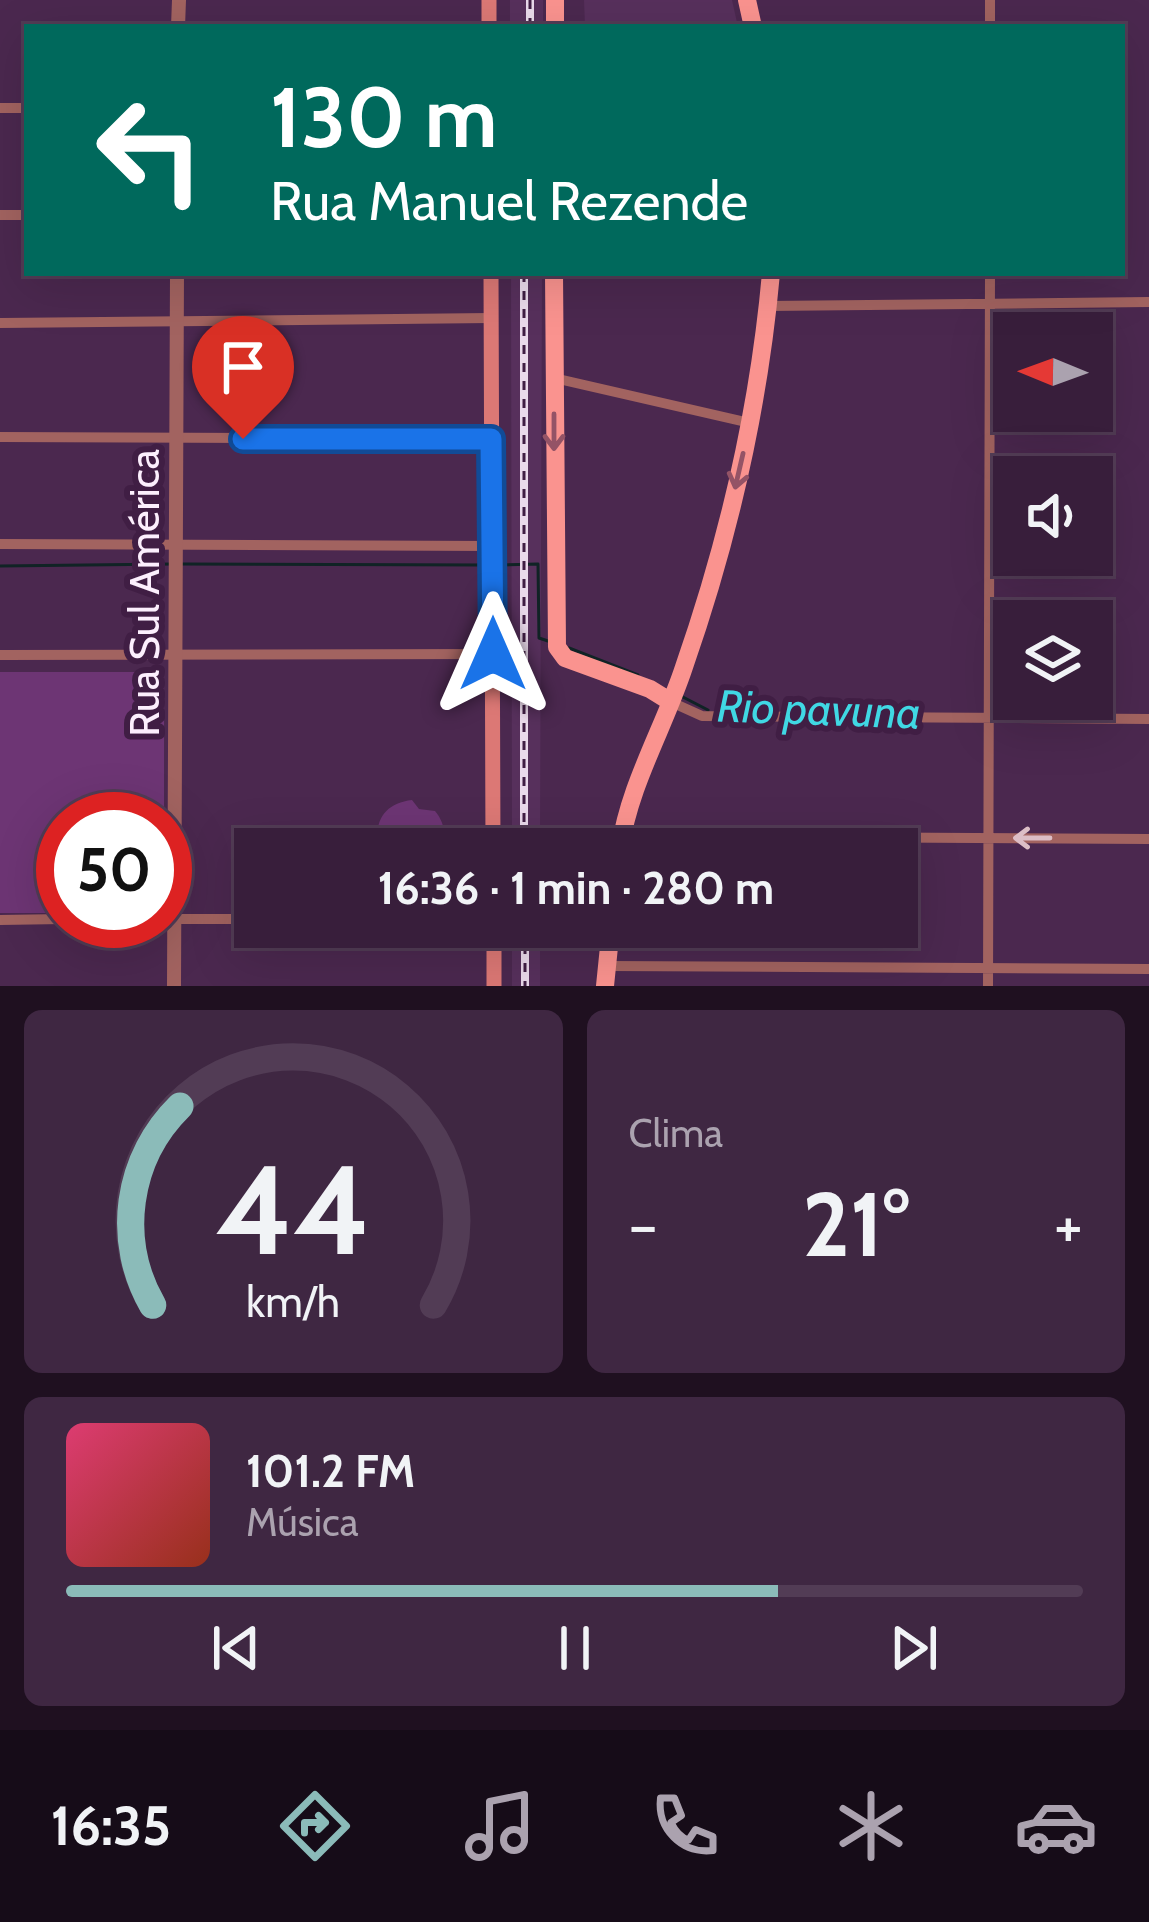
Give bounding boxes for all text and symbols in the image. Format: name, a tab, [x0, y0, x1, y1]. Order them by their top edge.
text: 130 m	[270, 66, 497, 168]
icon: left	[72, 72, 228, 228]
text: Rua Manuel Rezende	[270, 168, 748, 234]
north arrow	[993, 312, 1113, 432]
map controls	[993, 312, 1113, 720]
pin	[192, 316, 294, 439]
icon: arrive	[210, 334, 276, 400]
one-way arrow	[543, 412, 565, 451]
street label: Rua Sul América	[118, 449, 170, 737]
one-way arrow	[726, 452, 749, 490]
button: sound	[993, 456, 1113, 576]
position arrow	[430, 591, 556, 717]
button: layers	[993, 600, 1113, 720]
water label: Rio pavuna	[716, 678, 922, 740]
speed limit sign: 50	[36, 792, 192, 948]
one-way arrow	[1013, 826, 1052, 849]
text: 16:36 · 1 min · 280 m	[378, 861, 774, 915]
text: Clima	[629, 1109, 723, 1157]
text: 44	[216, 1134, 371, 1285]
text: 21°	[802, 1169, 909, 1279]
text: −	[629, 1184, 658, 1265]
text: +	[1054, 1184, 1083, 1265]
text: km/h	[246, 1275, 340, 1327]
text: 101.2 FM	[246, 1444, 415, 1498]
text: Música	[246, 1498, 358, 1546]
icon: previous	[203, 1615, 269, 1681]
icon: pause	[542, 1615, 608, 1681]
icon: next	[881, 1615, 947, 1681]
icon: directions	[273, 1784, 357, 1868]
icon: music	[458, 1784, 542, 1868]
icon: phone	[643, 1784, 727, 1868]
icon: climate	[829, 1784, 913, 1868]
icon: car	[1014, 1784, 1098, 1868]
text: 16:35	[51, 1793, 171, 1859]

